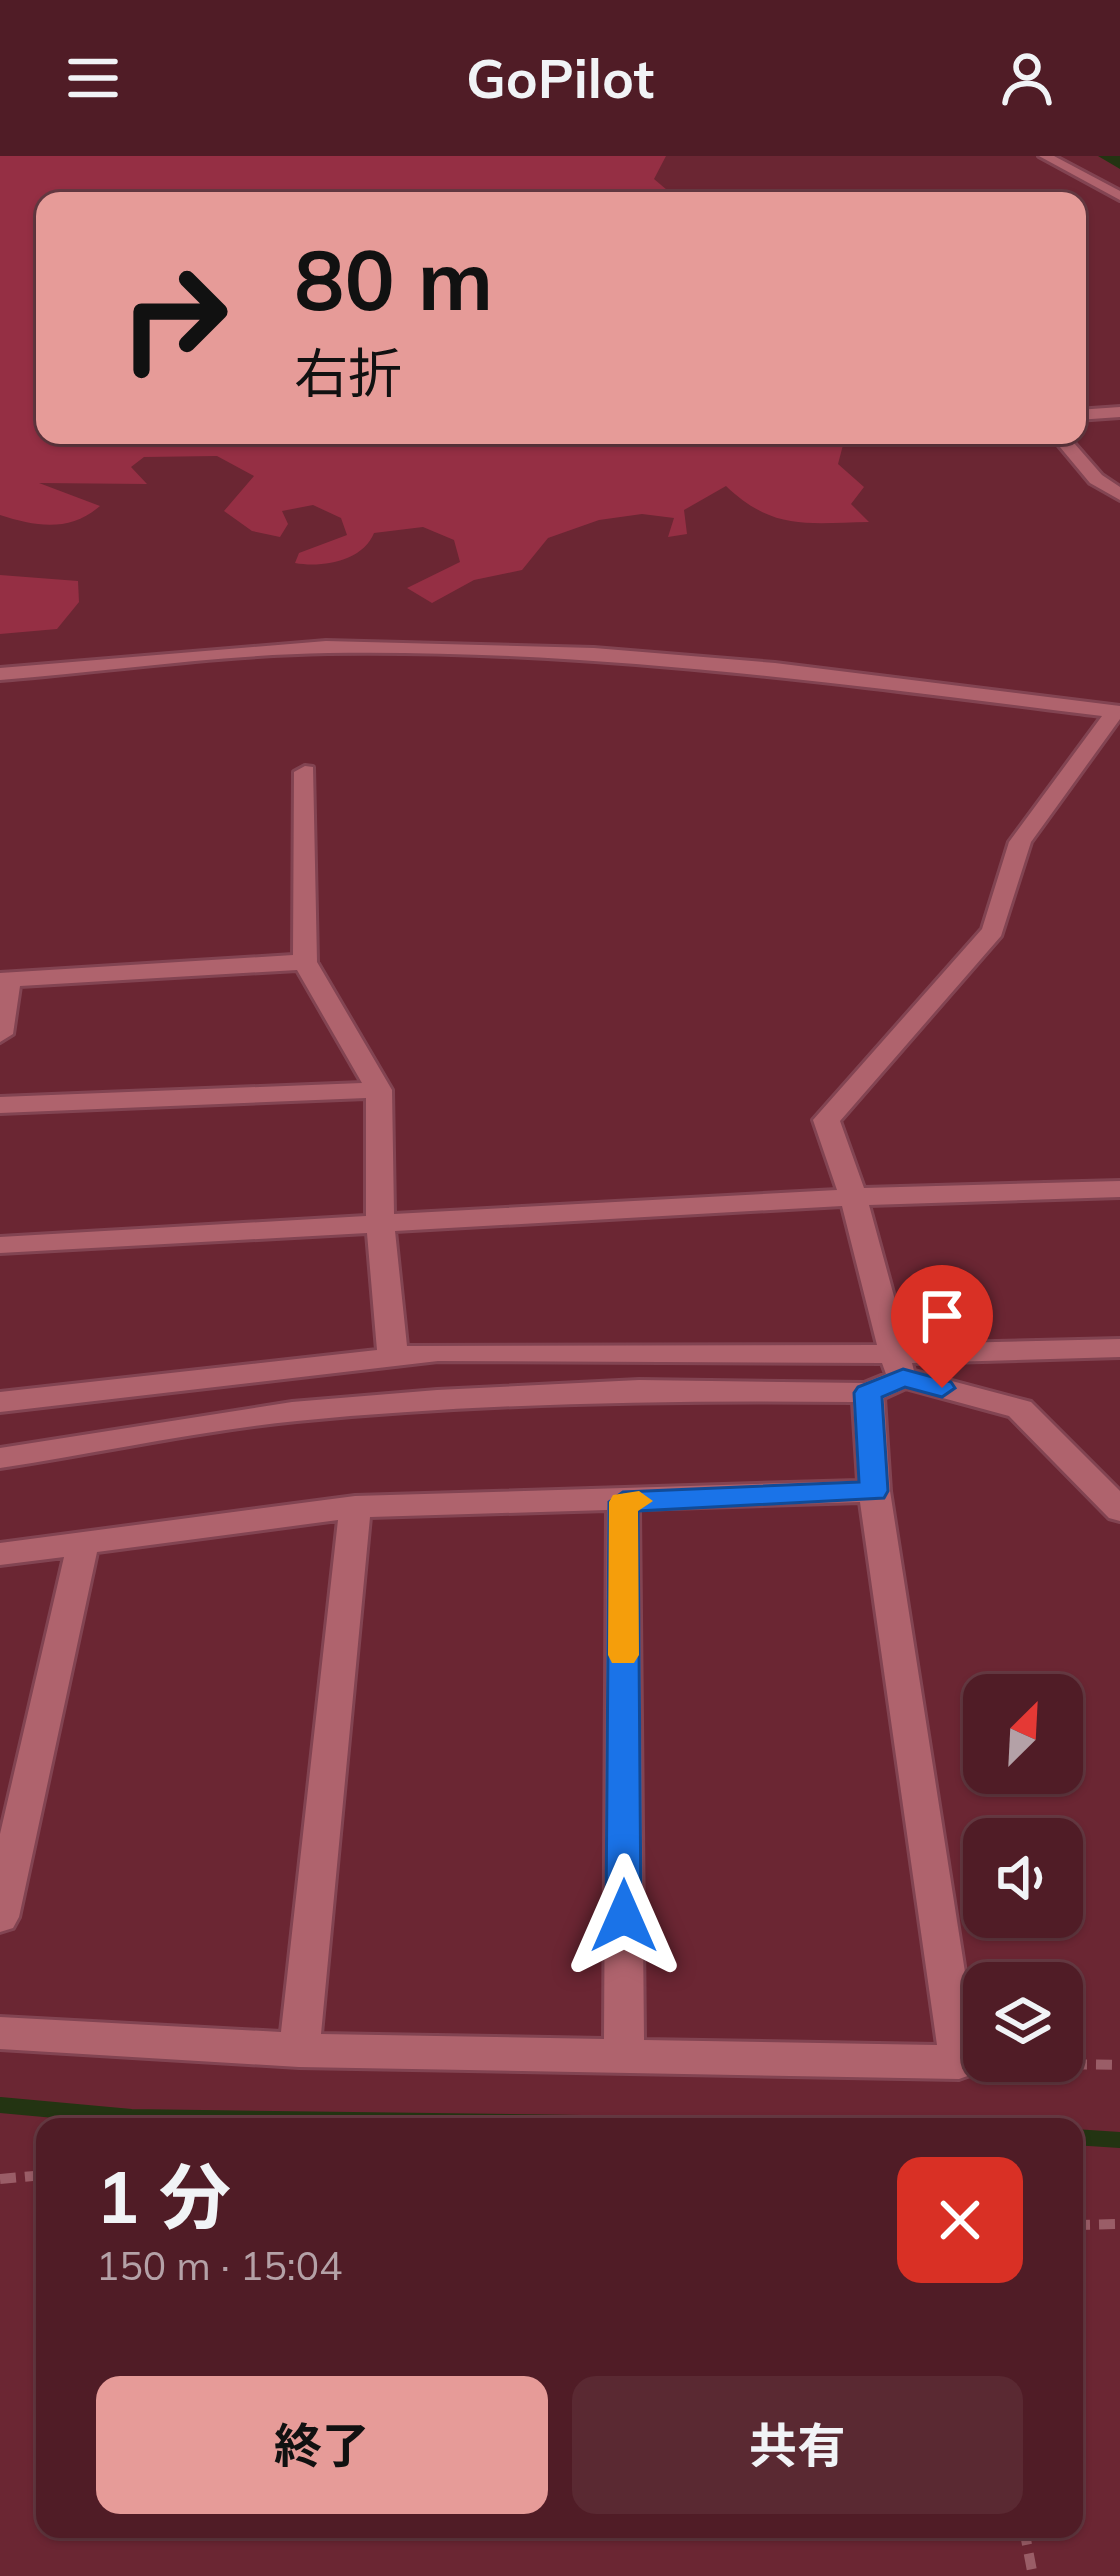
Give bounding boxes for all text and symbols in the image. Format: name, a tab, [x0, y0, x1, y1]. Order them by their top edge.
text: GoPilot	[466, 44, 654, 112]
icon: menu	[60, 45, 126, 111]
icon: person	[994, 45, 1060, 111]
text: 80 m	[294, 226, 493, 331]
icon: right	[96, 240, 252, 396]
text: 右折	[294, 339, 402, 407]
pin	[891, 1265, 993, 1388]
icon: arrive	[909, 1283, 975, 1349]
north arrow	[963, 1674, 1083, 1794]
map controls	[963, 1674, 1083, 2082]
button: sound	[963, 1818, 1083, 1938]
position arrow	[561, 1853, 687, 1979]
button: layers	[963, 1962, 1083, 2082]
text: 1 分	[96, 2151, 231, 2241]
button: close	[897, 2157, 1023, 2283]
text: 150 m · 15:04	[96, 2241, 342, 2290]
button: 終了	[96, 2376, 548, 2514]
button: 共有	[572, 2376, 1023, 2514]

